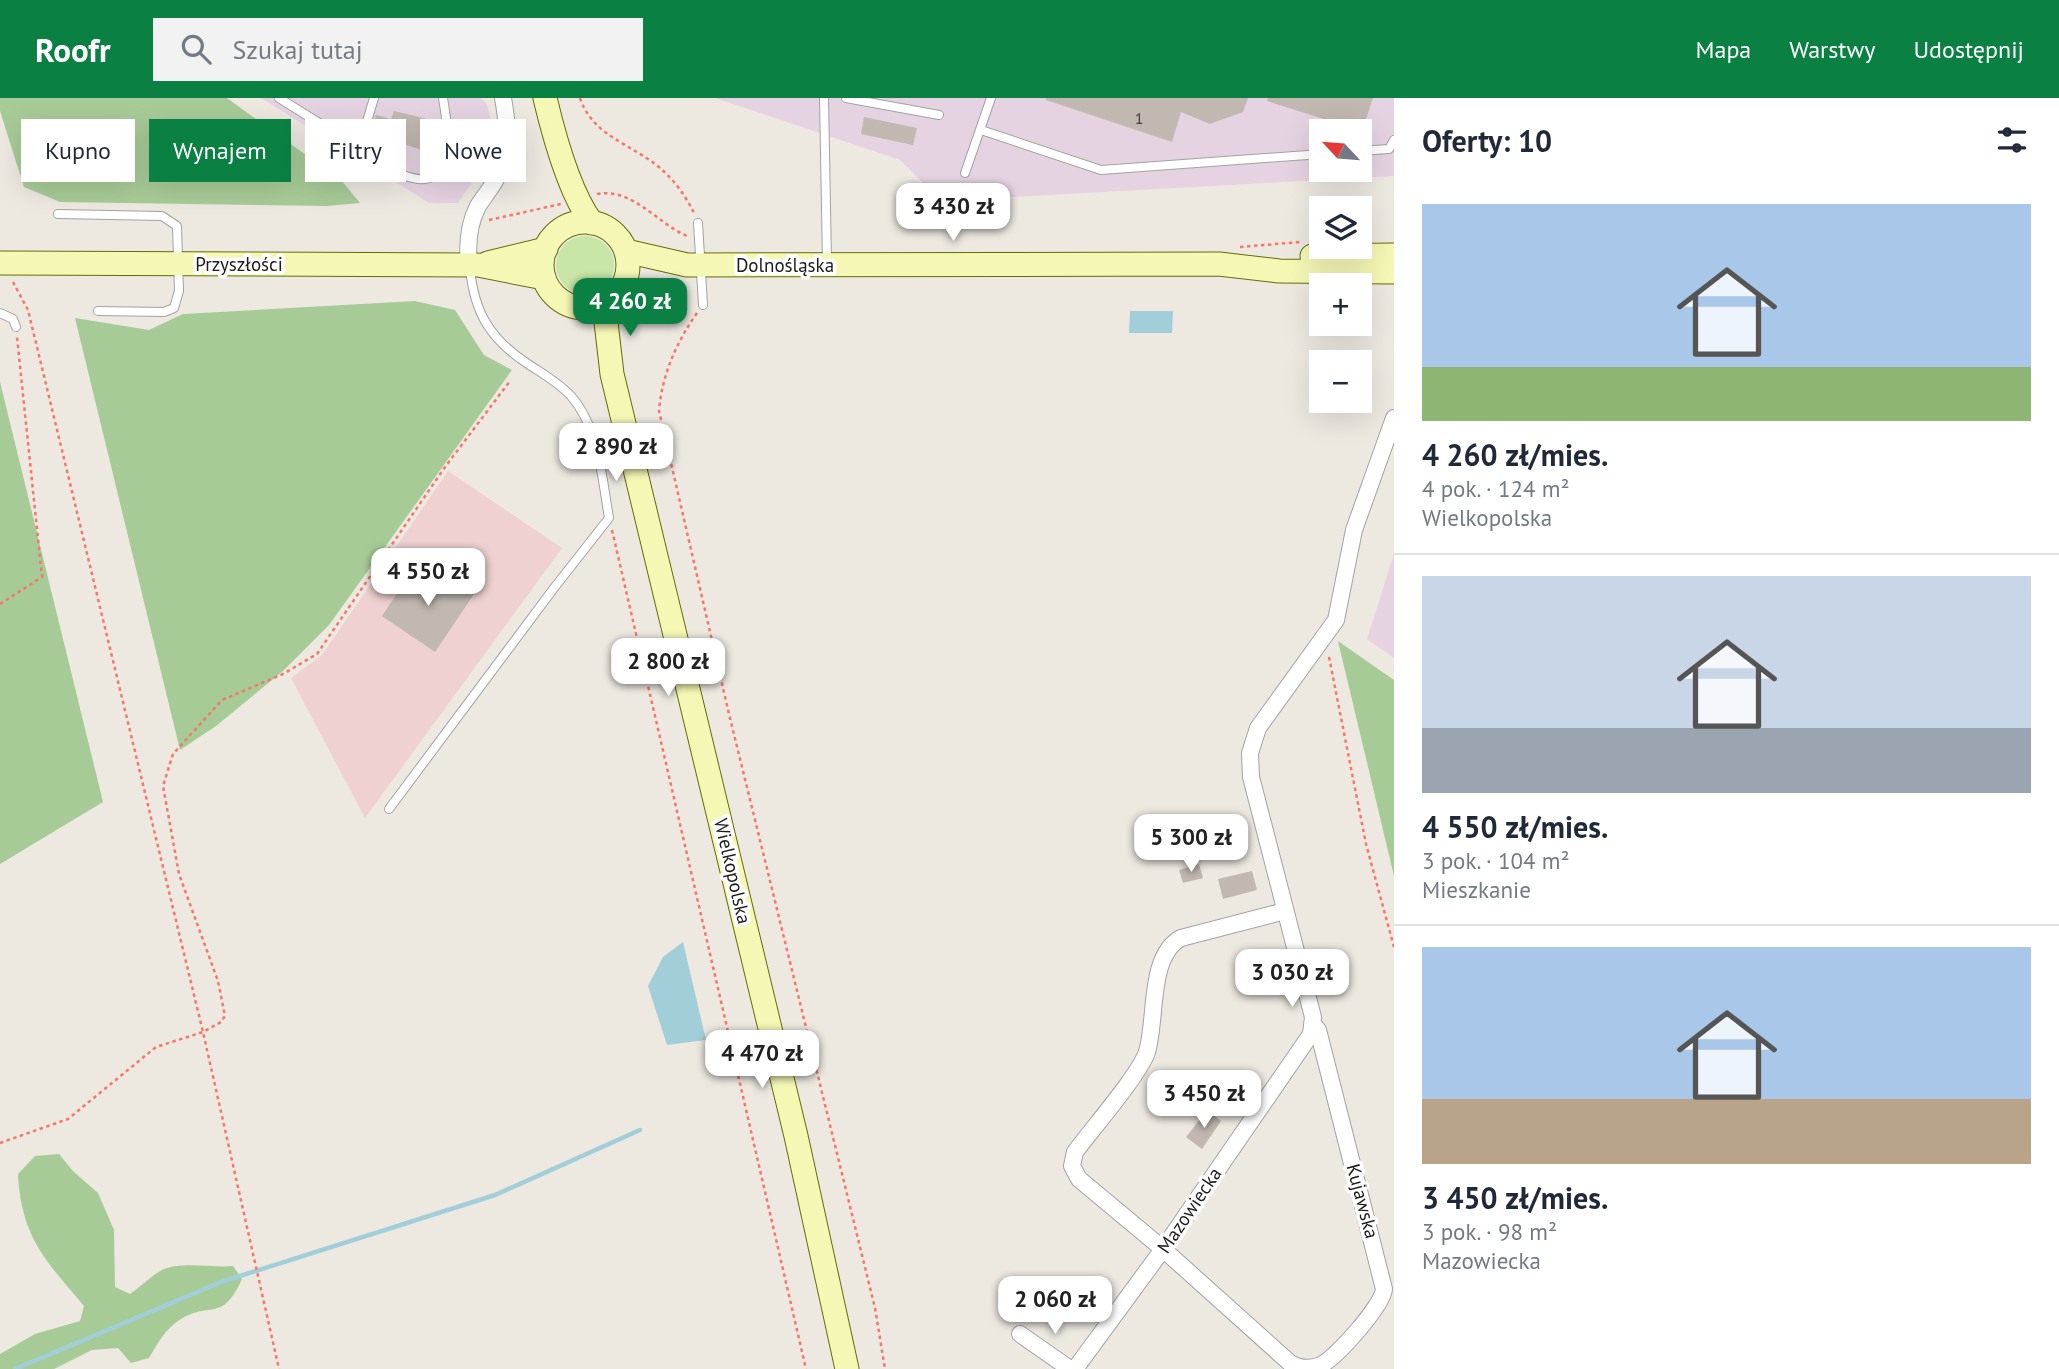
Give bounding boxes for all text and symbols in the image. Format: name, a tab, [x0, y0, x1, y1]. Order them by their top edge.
search box	[153, 18, 643, 81]
text: Roofr	[35, 28, 111, 71]
icon: search	[177, 30, 215, 68]
text: Szukaj tutaj	[233, 33, 363, 66]
text: Mapa	[1696, 34, 1751, 65]
text: Warstwy	[1789, 34, 1875, 65]
text: Udostępnij	[1913, 34, 2024, 65]
house number: 1	[1135, 108, 1143, 128]
chip: Kupno	[21, 119, 135, 182]
chip: Wynajem	[149, 119, 291, 182]
chip: Filtry	[305, 119, 406, 182]
chip: Nowe	[420, 119, 526, 182]
north arrow	[1309, 119, 1372, 182]
map controls	[1309, 119, 1372, 413]
text: Oferty: 10	[1422, 121, 1552, 160]
icon: filters	[1993, 121, 2031, 159]
pin: 3 430 zł	[881, 184, 1025, 243]
text: 3 430 zł	[912, 191, 994, 220]
button: layers	[1309, 196, 1372, 259]
icon: home	[1664, 249, 1790, 375]
street label: Przyszłości	[195, 252, 283, 276]
street label: Dolnośląska	[736, 253, 834, 277]
button: +	[1309, 273, 1372, 336]
pin: 4 260 zł	[558, 278, 702, 338]
text: 4 260 zł	[589, 286, 671, 315]
button: −	[1309, 350, 1372, 413]
pin: 2 890 zł	[544, 424, 688, 483]
text: 2 890 zł	[575, 431, 657, 460]
text: 4 260 zł/mies.	[1422, 435, 1608, 474]
text: 4 pok. · 124 m²	[1422, 474, 1570, 503]
text: Wielkopolska	[1422, 503, 1552, 532]
pin: 4 550 zł	[356, 548, 500, 608]
text: 4 550 zł	[387, 556, 469, 585]
icon: home	[1664, 621, 1790, 747]
pin: 2 800 zł	[596, 638, 740, 698]
text: 2 800 zł	[627, 646, 709, 675]
text: 4 550 zł/mies.	[1422, 807, 1608, 846]
pin: 5 300 zł	[1119, 814, 1263, 874]
street label: Wielkopolska	[709, 816, 757, 926]
text: 5 300 zł	[1150, 822, 1232, 851]
text: 3 pok. · 104 m²	[1422, 846, 1570, 875]
text: Mieszkanie	[1422, 875, 1531, 904]
pin: 3 030 zł	[1220, 950, 1364, 1009]
text: 3 030 zł	[1251, 957, 1333, 986]
icon: home	[1664, 992, 1790, 1118]
pin: 4 470 zł	[690, 1030, 834, 1090]
text: 4 470 zł	[721, 1038, 803, 1067]
pin: 3 450 zł	[1132, 1070, 1276, 1130]
text: 3 450 zł	[1163, 1078, 1245, 1107]
street label: Kujawska	[1342, 1161, 1384, 1241]
street label: Mazowiecka	[1152, 1163, 1226, 1257]
text: 3 450 zł/mies.	[1422, 1178, 1608, 1217]
text: 3 pok. · 98 m²	[1422, 1217, 1557, 1246]
text: Mazowiecka	[1422, 1246, 1541, 1275]
pin: 2 060 zł	[983, 1276, 1127, 1336]
text: 2 060 zł	[1014, 1284, 1096, 1313]

